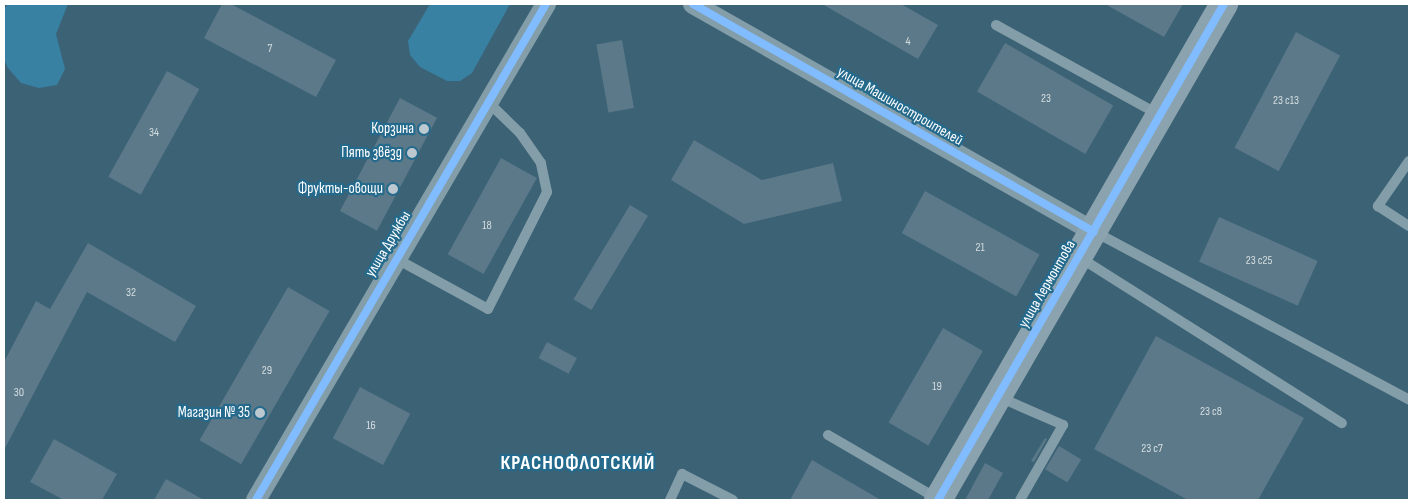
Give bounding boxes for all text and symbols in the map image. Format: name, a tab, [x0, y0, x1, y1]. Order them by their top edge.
house number: 4	[905, 35, 911, 49]
house number: 7	[268, 42, 272, 56]
street label: улица Машиностроителей	[834, 63, 966, 149]
house number: 23	[1041, 92, 1051, 106]
house number: 23 с13	[1273, 94, 1299, 108]
place label: Корзина	[371, 120, 414, 138]
marker: Корзина	[418, 123, 430, 135]
house number: 34	[149, 126, 159, 140]
place label: Пять звёзд	[341, 144, 402, 162]
marker: Пять звёзд	[406, 147, 418, 159]
place label: Фрукты-овощи	[298, 180, 383, 198]
marker: Фрукты-овощи	[387, 183, 399, 195]
street label: улица Дружбы	[361, 208, 415, 280]
house number: 18	[482, 219, 492, 233]
street label: улица Лермонтова	[1015, 237, 1079, 331]
house number: 21	[975, 241, 985, 255]
house number: 23 с25	[1246, 254, 1272, 268]
house number: 32	[126, 286, 136, 300]
house number: 29	[262, 364, 272, 378]
house number: 19	[932, 380, 942, 394]
house number: 30	[14, 386, 24, 400]
place label: Магазин № 35	[178, 404, 250, 422]
house number: 23 с8	[1200, 405, 1222, 419]
marker: Магазин № 35	[254, 407, 266, 419]
house number: 16	[366, 419, 376, 433]
house number: 23 с7	[1141, 442, 1163, 456]
district label: КРАСНОФЛОТСКИЙ	[499, 451, 657, 475]

